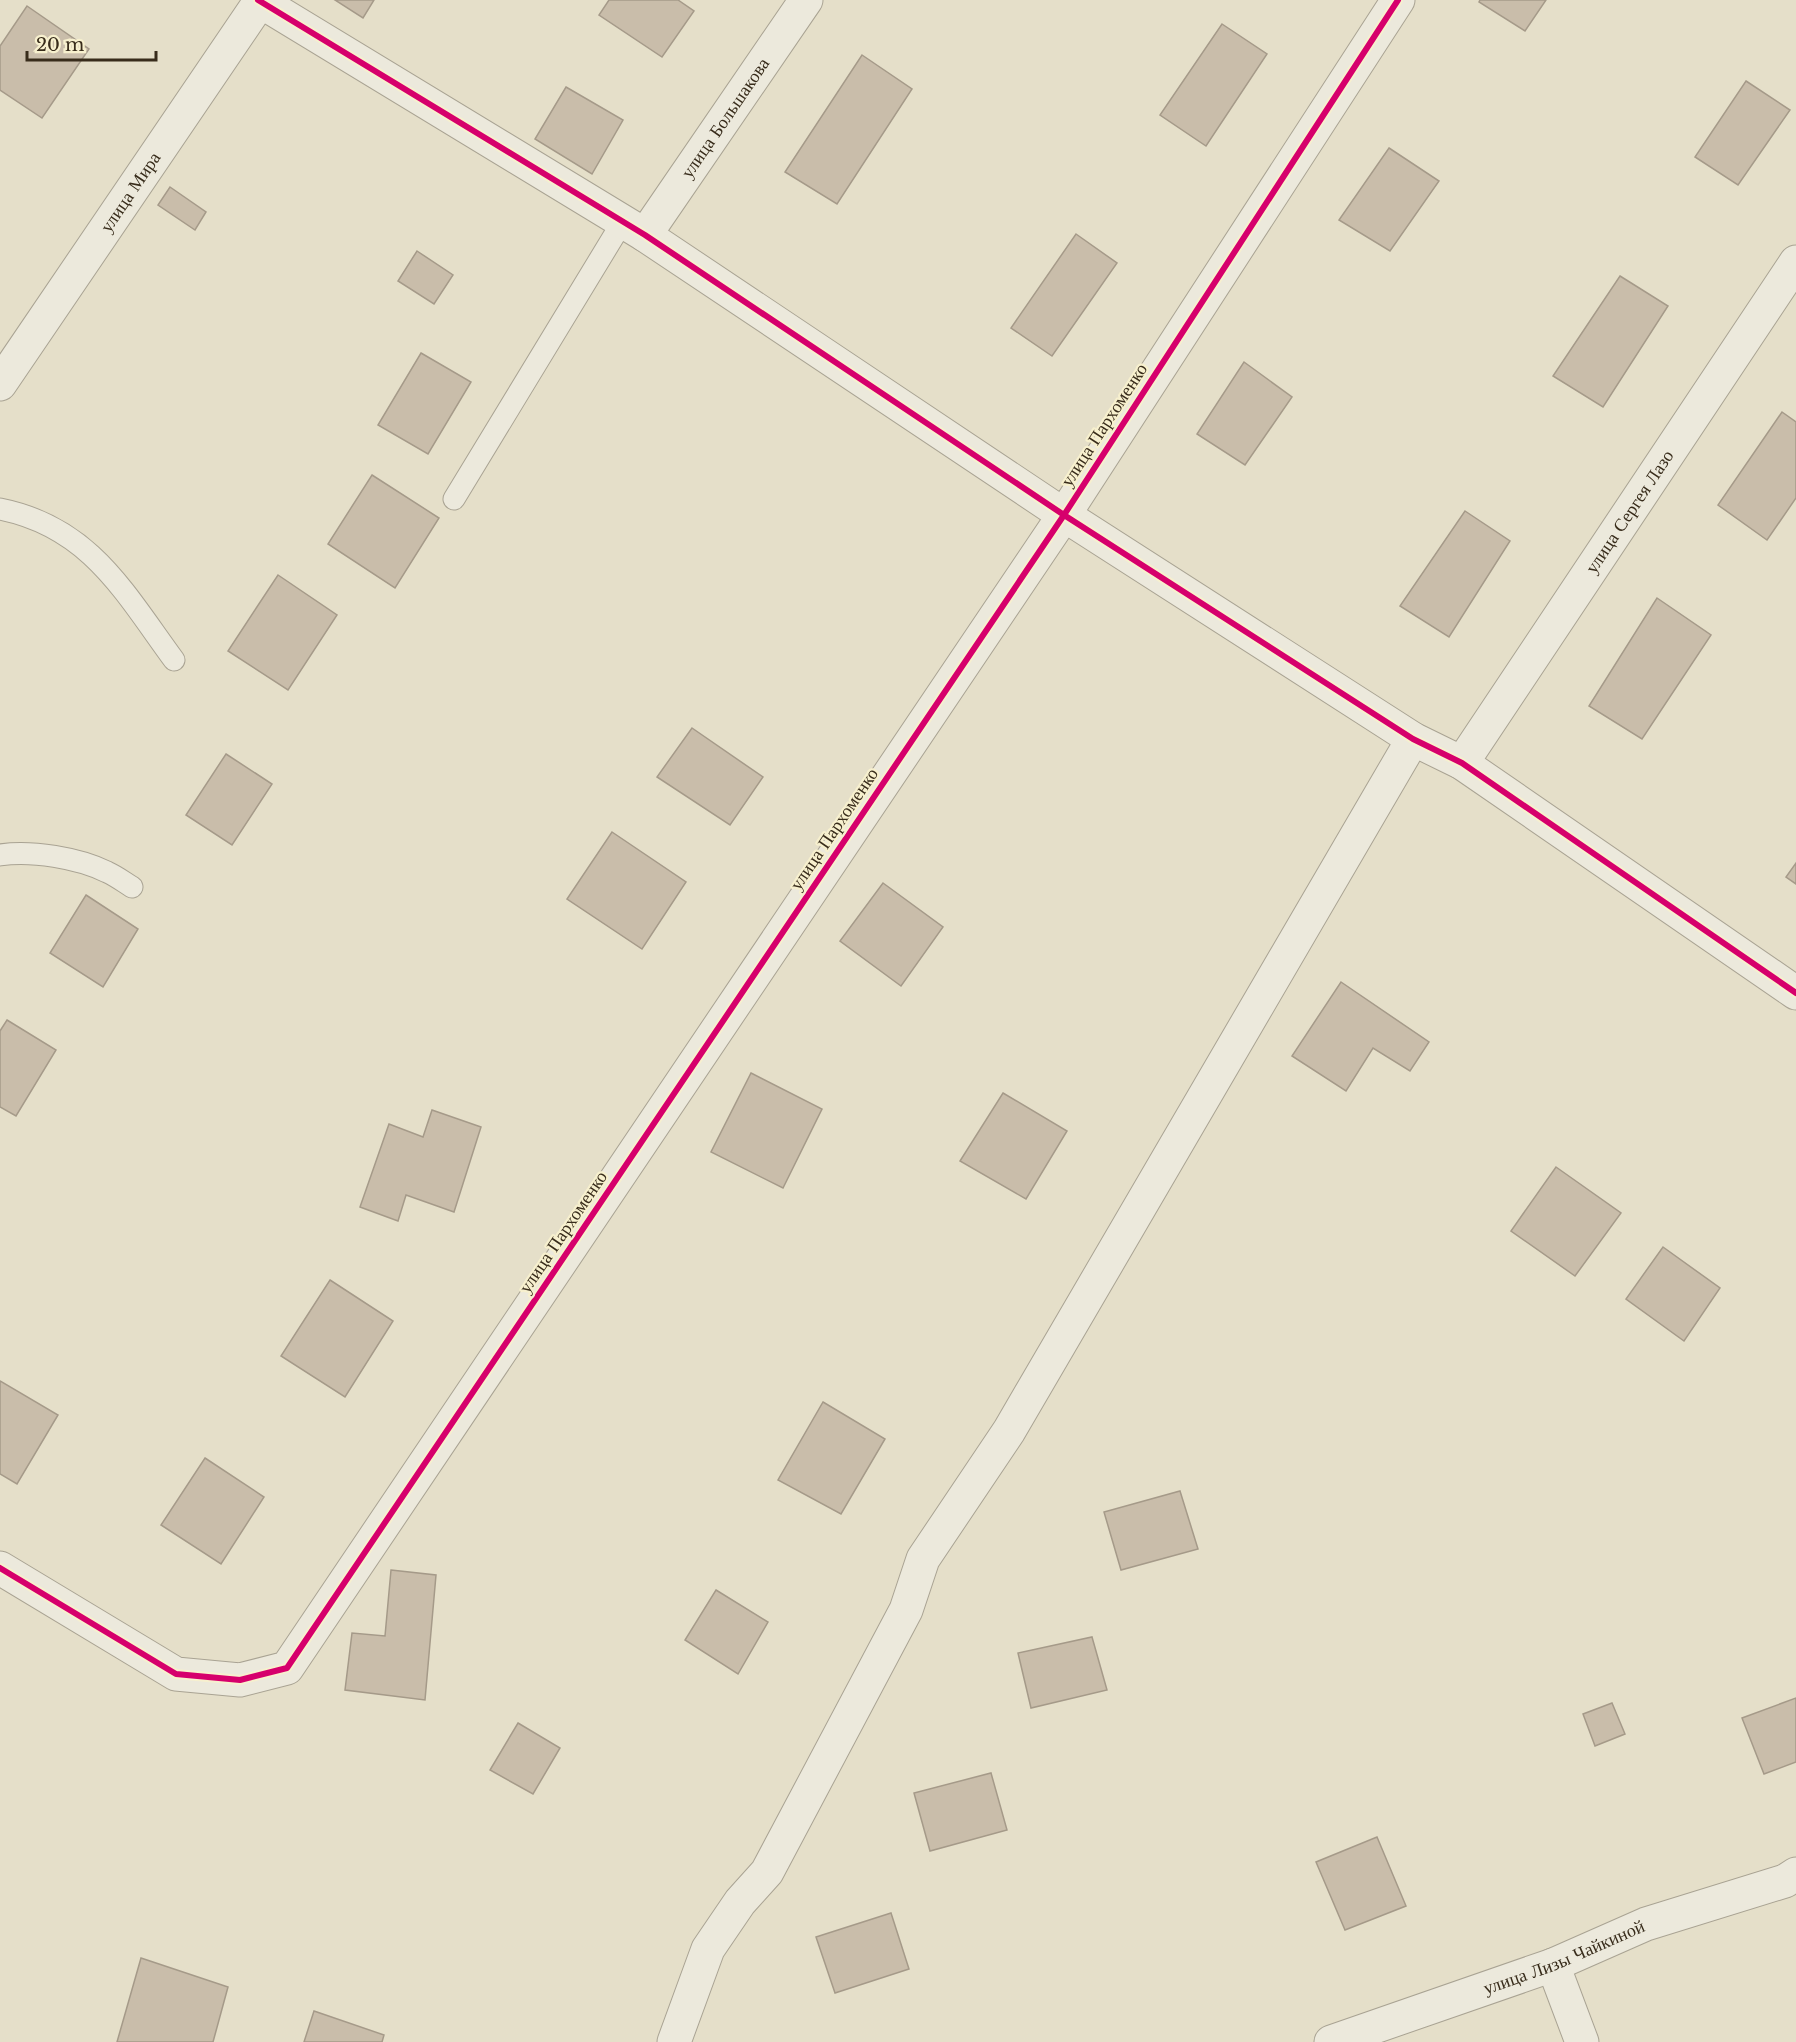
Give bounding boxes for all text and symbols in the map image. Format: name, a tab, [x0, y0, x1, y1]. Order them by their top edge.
scale bar	[27, 24, 156, 62]
text: 20 m	[36, 34, 84, 56]
street label: улица Большакова	[676, 53, 774, 182]
street label: улица Мира	[95, 148, 165, 236]
street label: улица Пархоменко	[1056, 359, 1152, 491]
street label: улица Сергея Лазо	[1581, 446, 1679, 578]
street label: улица Пархоменко	[785, 764, 883, 894]
street label: улица Пархоменко	[514, 1167, 612, 1297]
street label: улица Лизы Чайкиной	[1480, 1915, 1648, 1999]

